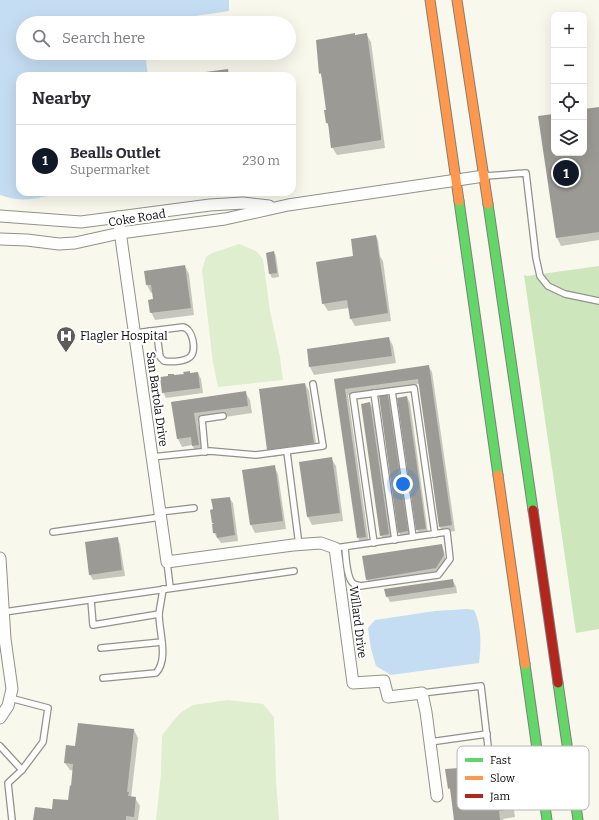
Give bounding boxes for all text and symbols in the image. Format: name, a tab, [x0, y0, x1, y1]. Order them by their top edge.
map controls	[551, 12, 587, 156]
button: +	[551, 12, 587, 48]
search box	[16, 16, 296, 60]
icon: search	[30, 27, 52, 49]
text: Search here	[62, 29, 145, 47]
button: −	[551, 48, 587, 84]
button: locate	[551, 84, 587, 120]
text: Nearby	[32, 88, 91, 109]
button: layers	[551, 120, 587, 156]
text: Bealls Outlet	[70, 144, 161, 162]
text: 1	[42, 153, 48, 168]
text: 230 m	[242, 153, 280, 168]
pin: 1	[553, 158, 579, 188]
text: Supermarket	[70, 162, 150, 177]
street label: Coke Road	[107, 207, 167, 229]
hospital icon: Flagler Hospital	[55, 325, 77, 353]
place label: Flagler Hospital	[80, 329, 168, 343]
street label: San Bartola Drive	[143, 351, 171, 447]
your location	[393, 474, 413, 494]
street label: Willard Drive	[347, 585, 369, 659]
legend	[457, 746, 589, 810]
text: Fast	[490, 754, 511, 767]
text: Slow	[490, 772, 515, 785]
text: Jam	[489, 790, 510, 803]

